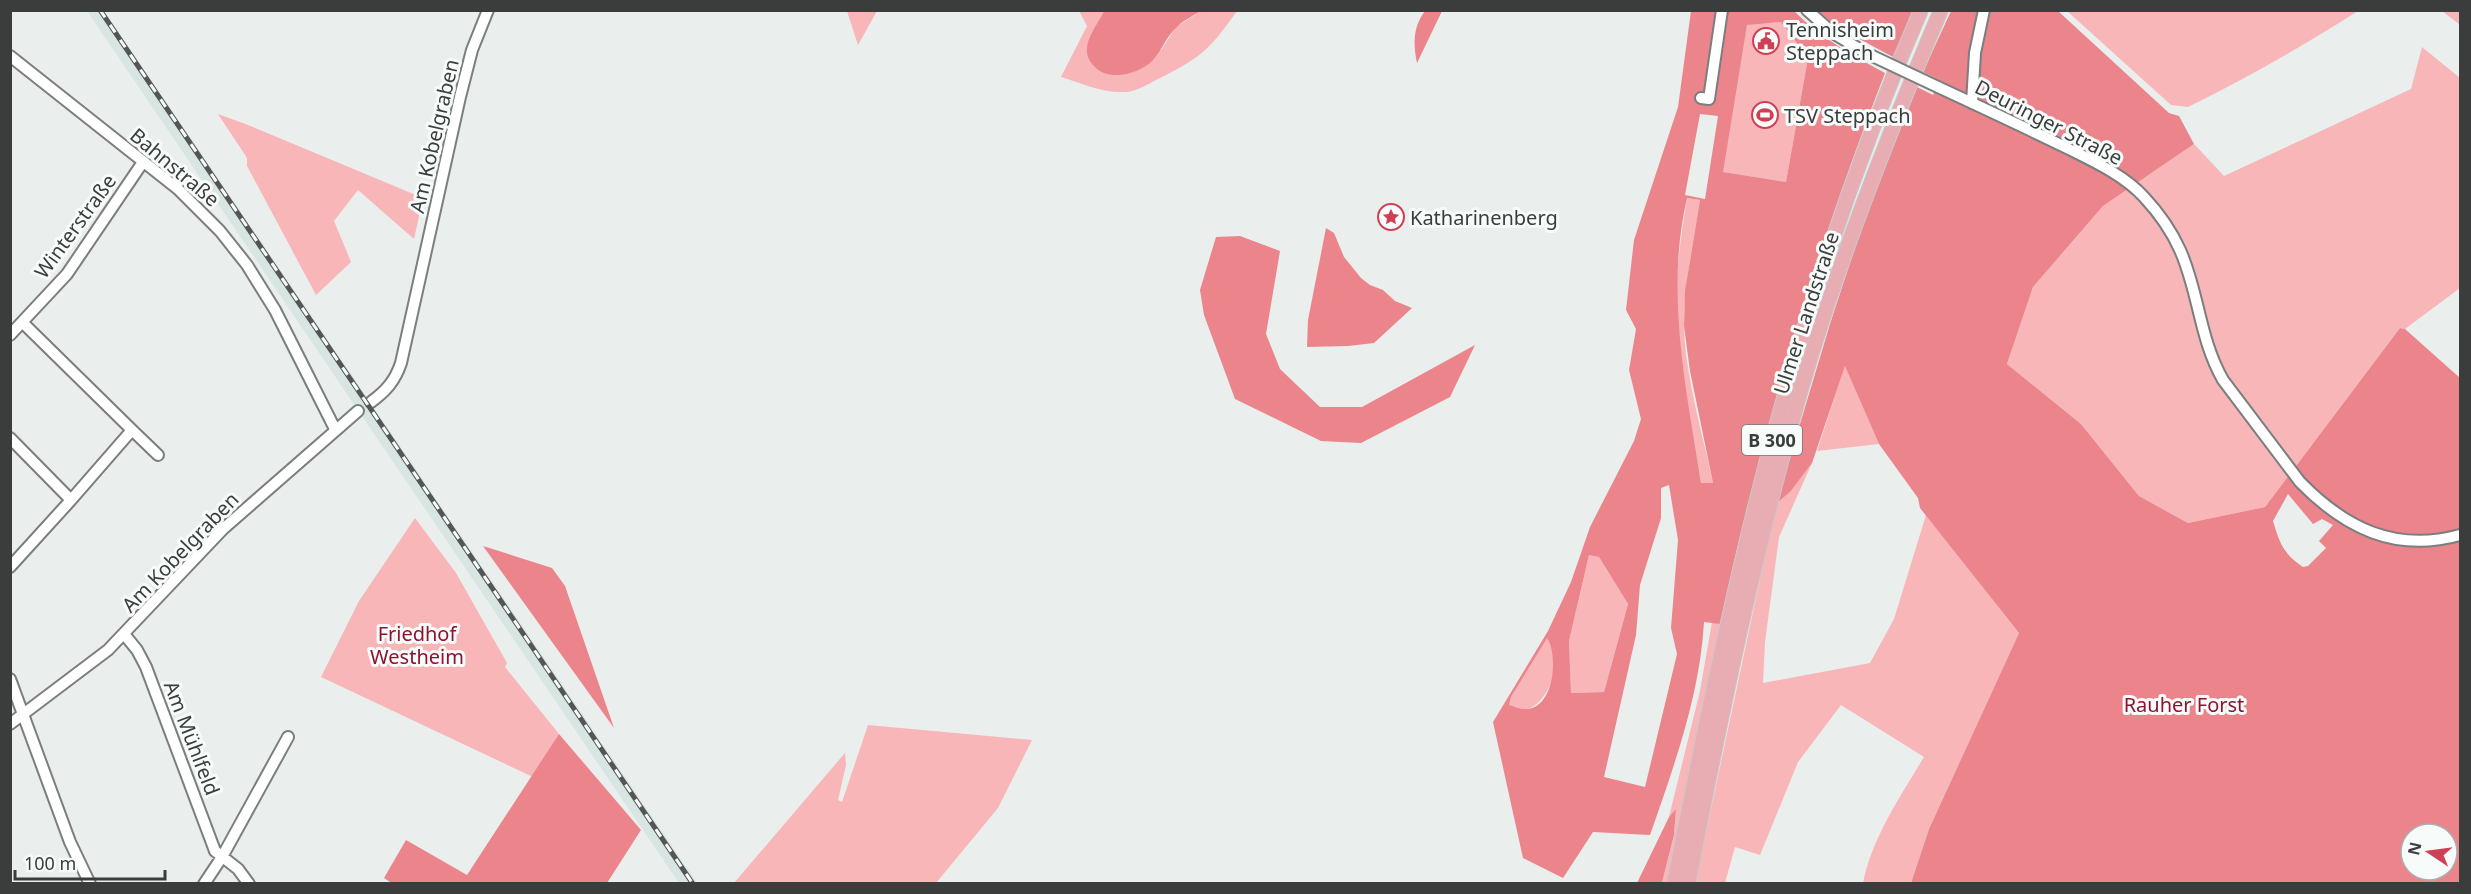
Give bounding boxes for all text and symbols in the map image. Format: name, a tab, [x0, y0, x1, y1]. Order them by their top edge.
place label: Tennisheim Steppach	[1786, 16, 1894, 66]
public building icon: Tennisheim Steppach	[1751, 26, 1781, 56]
street label: Am Kobelgraben	[403, 56, 465, 216]
street label: Deuringer Straße	[1971, 73, 2127, 171]
sports icon: TSV Steppach	[1750, 100, 1780, 130]
place label: TSV Steppach	[1784, 102, 1911, 129]
street label: Bahnstraße	[125, 122, 225, 212]
street label: Winterstraße	[28, 168, 122, 284]
place icon: Katharinenberg	[1376, 202, 1406, 232]
place label: Katharinenberg	[1410, 204, 1558, 231]
street label: Ulmer Landstraße	[1767, 228, 1845, 398]
road number: B 300	[1742, 425, 1802, 455]
street label: Am Kobelgraben	[116, 486, 244, 618]
park label: Friedhof Westheim	[370, 620, 464, 670]
street label: Am Mühlfeld	[158, 677, 226, 799]
park label: Rauher Forst	[2124, 691, 2244, 718]
north arrow	[2399, 822, 2459, 882]
text: N	[2402, 840, 2427, 857]
scale bar	[15, 843, 165, 881]
text: 100 m	[24, 851, 76, 875]

